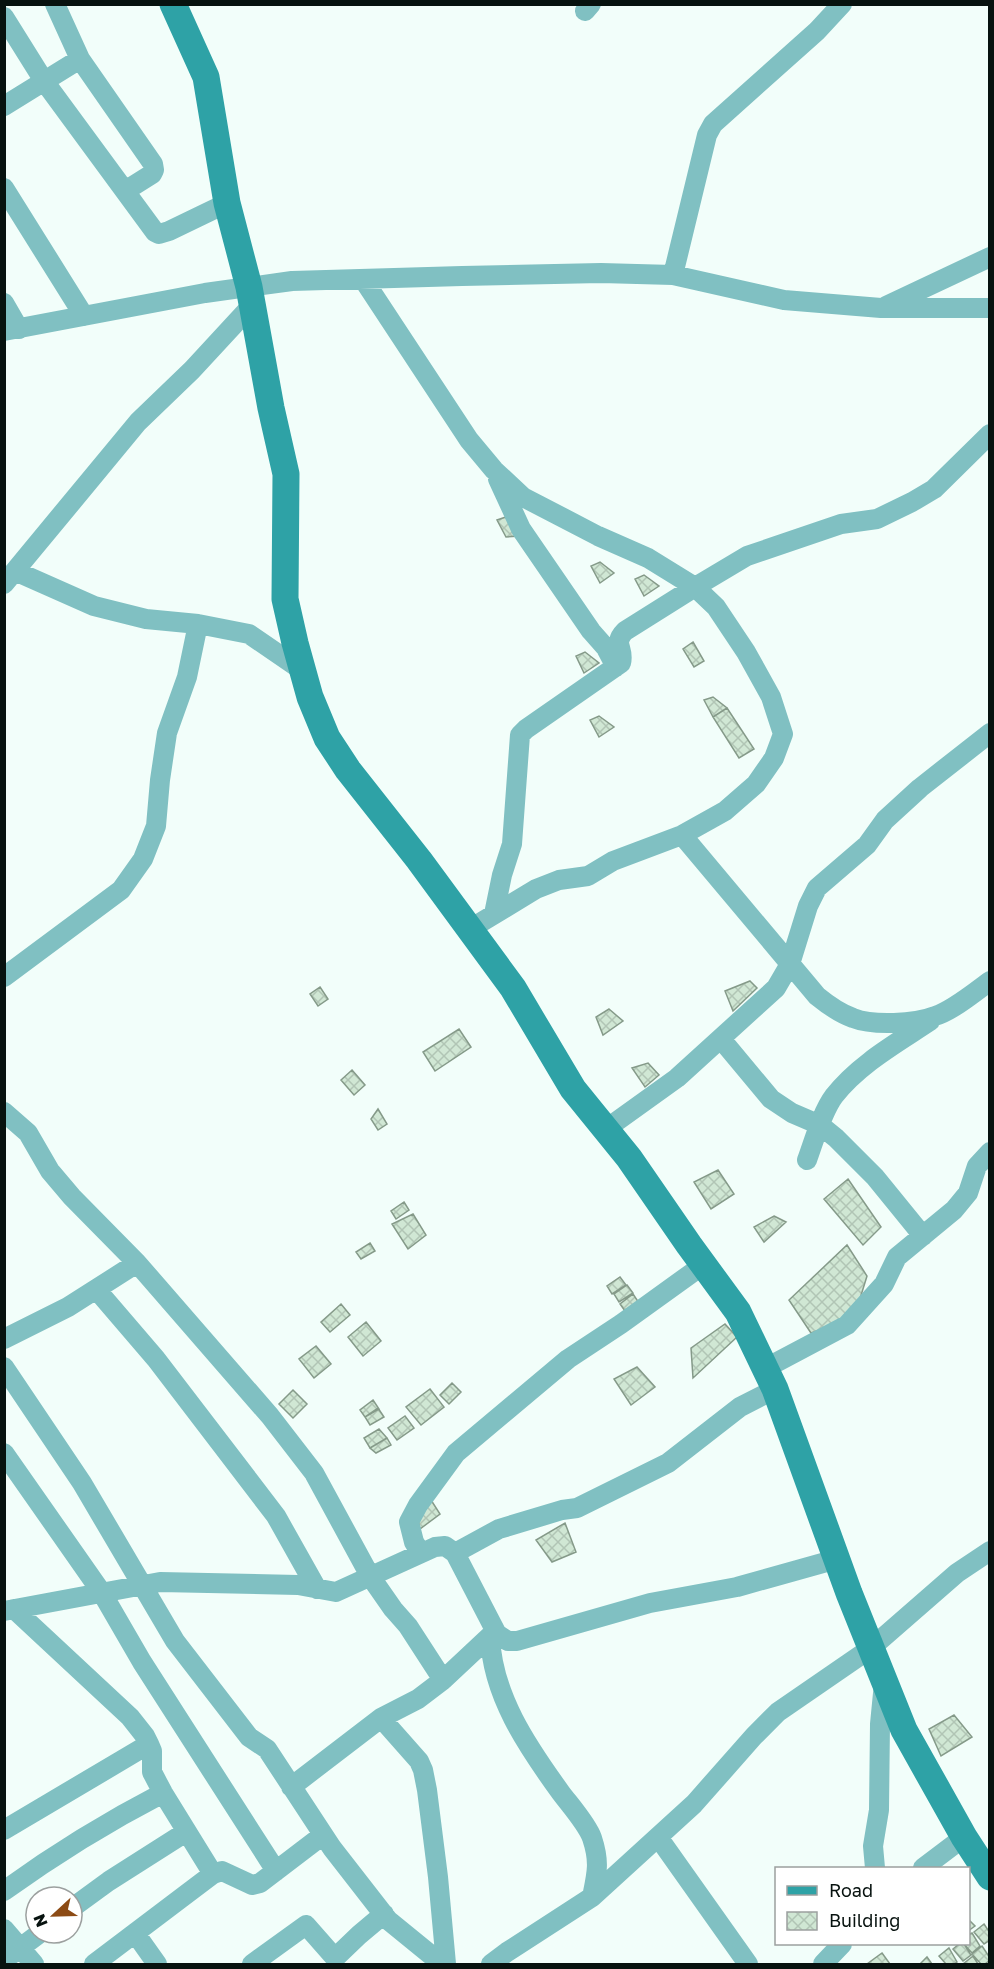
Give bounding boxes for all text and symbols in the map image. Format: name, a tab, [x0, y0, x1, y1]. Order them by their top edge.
legend	[775, 1867, 970, 1945]
text: Road	[829, 1879, 873, 1901]
north arrow	[24, 1885, 84, 1945]
text: Building	[829, 1909, 900, 1931]
text: N	[29, 1911, 52, 1930]

